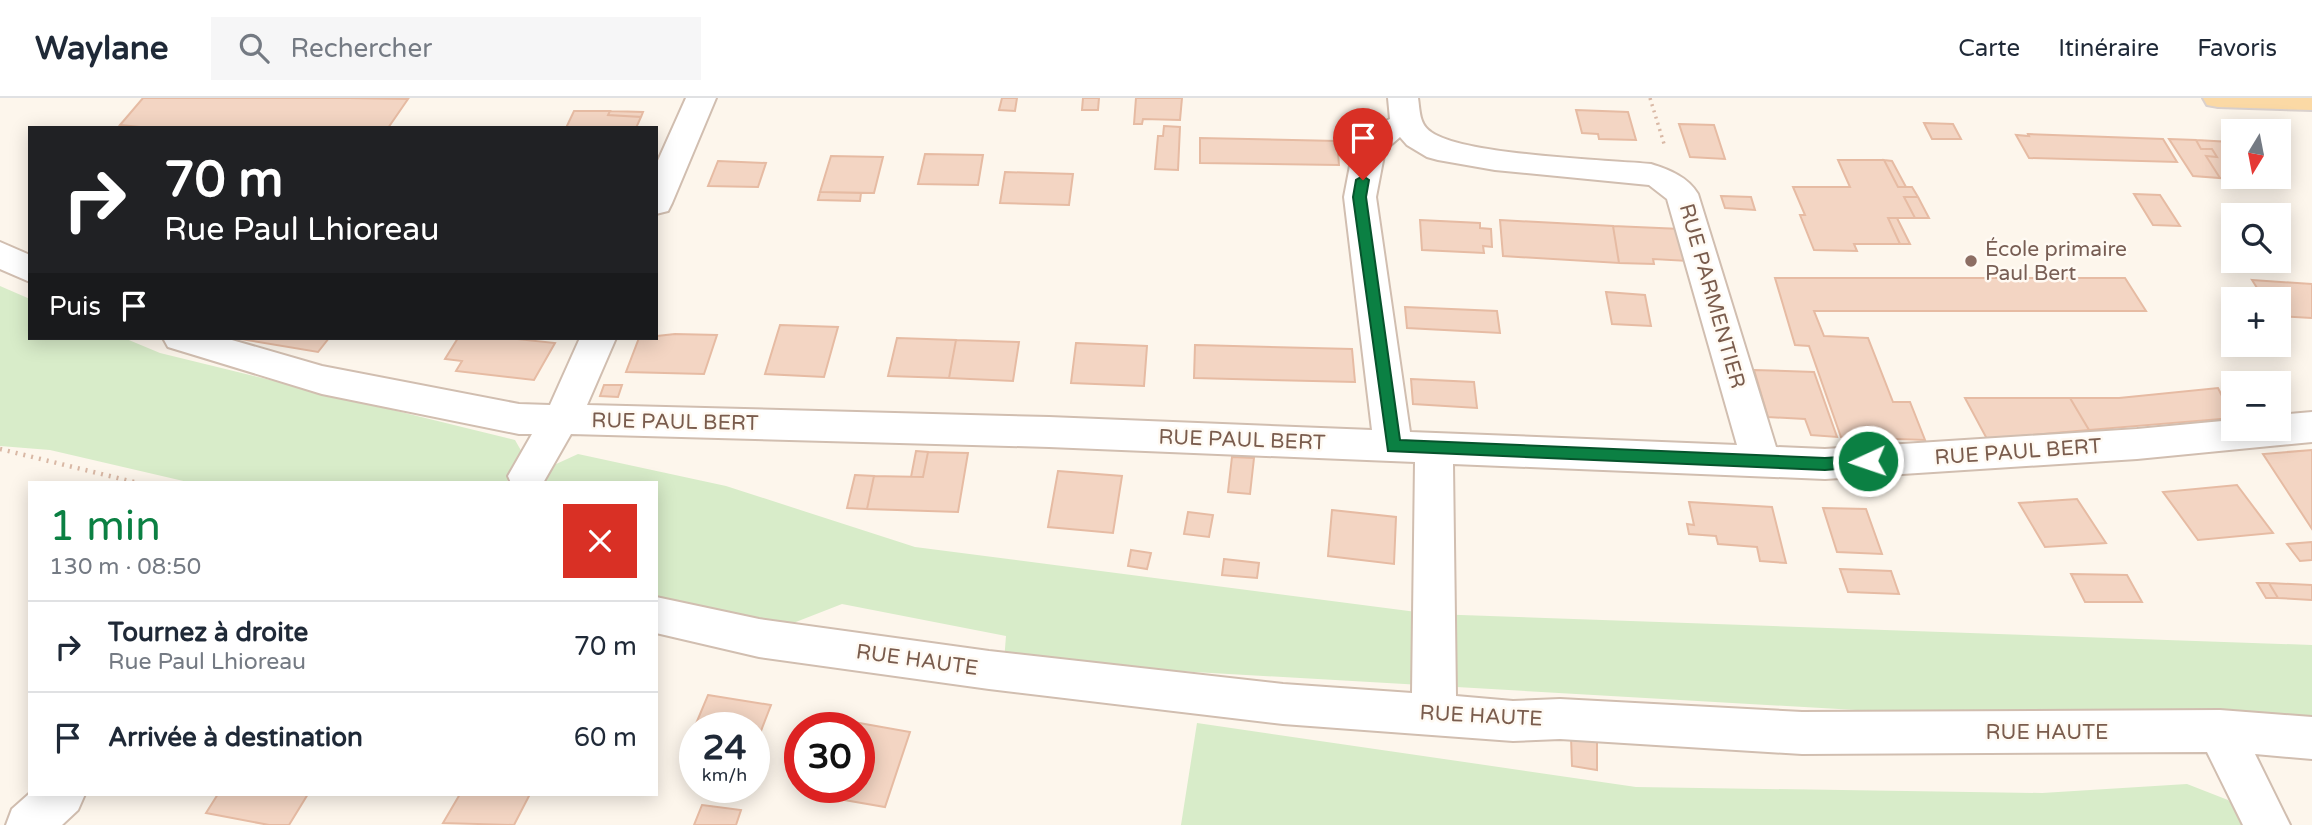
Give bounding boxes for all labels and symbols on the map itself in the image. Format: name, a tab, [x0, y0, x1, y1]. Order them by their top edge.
pin	[1333, 108, 1393, 180]
north arrow	[2221, 119, 2291, 189]
street label: RUE PARMENTIER	[1674, 201, 1750, 391]
place label: École primaire Paul Bert	[1985, 237, 2127, 286]
marker: École primaire Paul Bert	[1963, 253, 1979, 269]
street label: RUE PAUL BERT	[591, 408, 759, 436]
position arrow	[1831, 424, 1905, 498]
street label: RUE PAUL BERT	[1158, 425, 1326, 455]
street label: RUE PAUL BERT	[1934, 434, 2103, 470]
street label: RUE HAUTE	[854, 639, 980, 681]
street label: RUE HAUTE	[1419, 700, 1543, 732]
speed limit sign: 30	[784, 712, 875, 803]
street label: RUE HAUTE	[1986, 720, 2108, 745]

